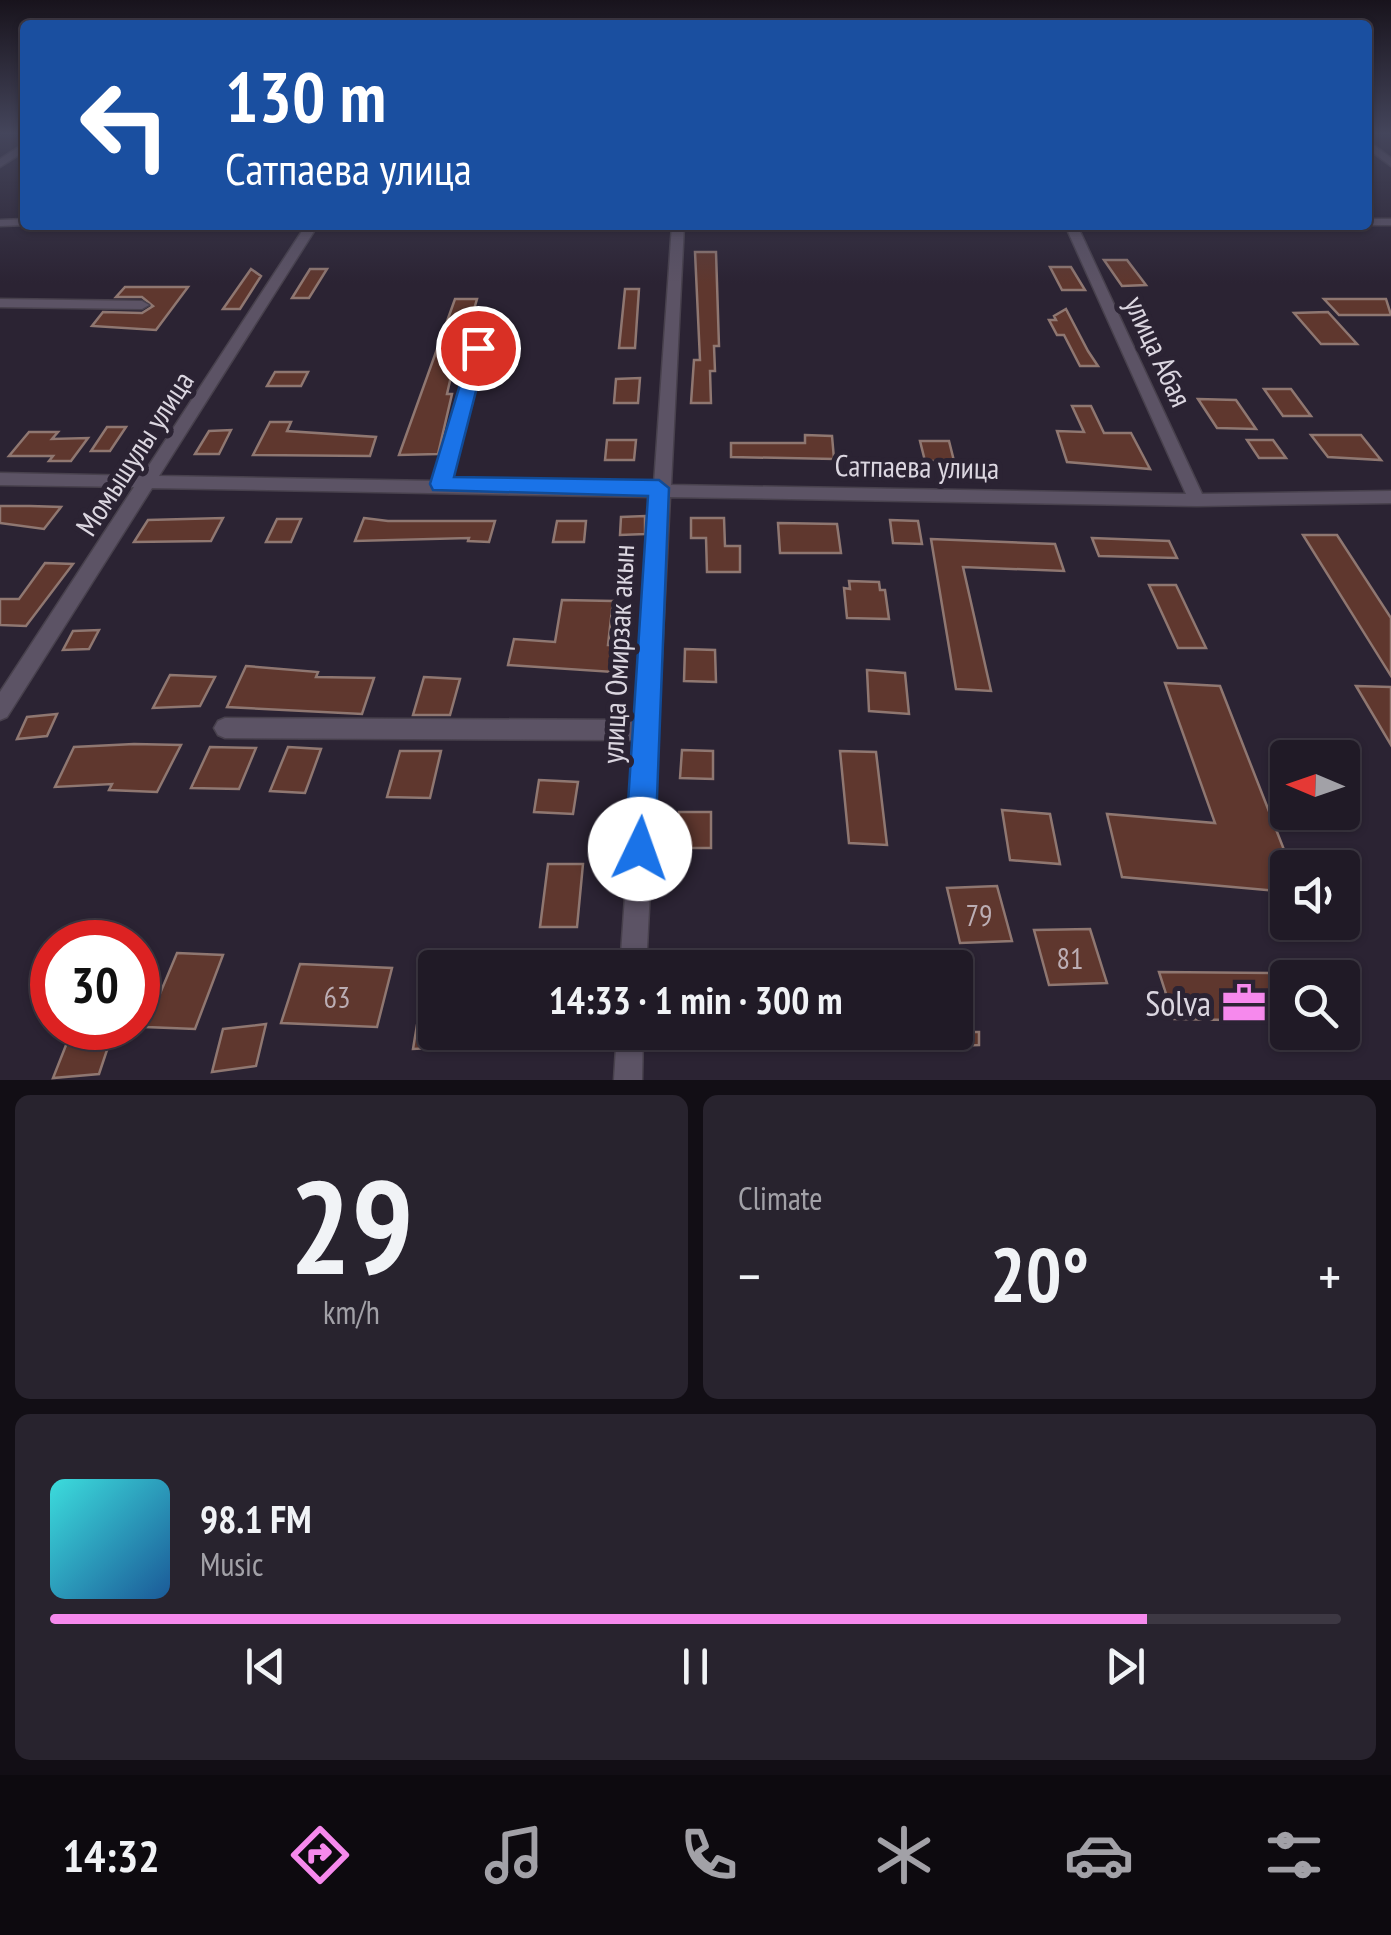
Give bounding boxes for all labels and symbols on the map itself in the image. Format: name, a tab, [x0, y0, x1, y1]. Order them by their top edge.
street label: улица Абая	[1116, 289, 1202, 413]
pin	[436, 306, 521, 391]
street label: Момышулы улица	[66, 363, 202, 543]
street label: Сатпаева улица	[834, 445, 1000, 487]
street label: улица Омирзак акын	[592, 543, 642, 765]
north arrow	[1270, 740, 1360, 830]
position arrow	[588, 797, 692, 901]
house number: 79	[966, 895, 993, 934]
speed limit sign: 30	[30, 920, 160, 1050]
house number: 81	[1057, 938, 1084, 977]
house number: 63	[324, 977, 351, 1016]
office icon: Solva	[1220, 979, 1268, 1027]
place label: Solva	[1145, 980, 1211, 1026]

